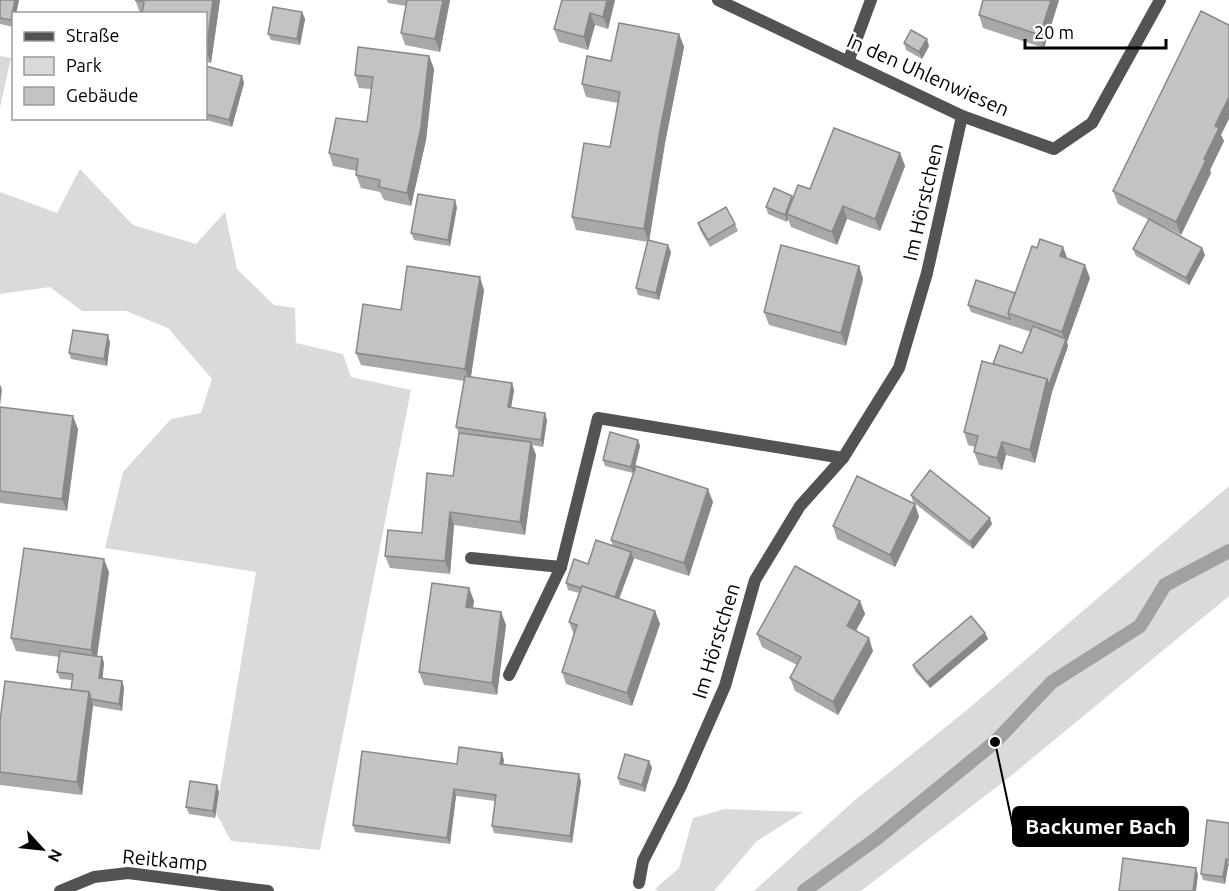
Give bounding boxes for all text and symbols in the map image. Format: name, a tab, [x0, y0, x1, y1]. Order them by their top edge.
legend	[12, 12, 207, 120]
scale bar	[1025, 12, 1166, 50]
text: 20 m	[1034, 22, 1074, 42]
text: Straße	[66, 25, 119, 45]
street label: In den Uhlenwiesen	[844, 28, 1013, 121]
text: Park	[66, 55, 102, 75]
text: Gebäude	[66, 85, 138, 105]
street label: Im Hörstchen	[898, 141, 947, 263]
street label: Im Hörstchen	[687, 580, 744, 702]
callout: Backumer Bach	[1013, 807, 1188, 846]
text: Backumer Bach	[1025, 814, 1177, 838]
north arrow	[12, 819, 72, 879]
street label: Reitkamp	[121, 844, 209, 875]
text: N	[45, 846, 66, 865]

